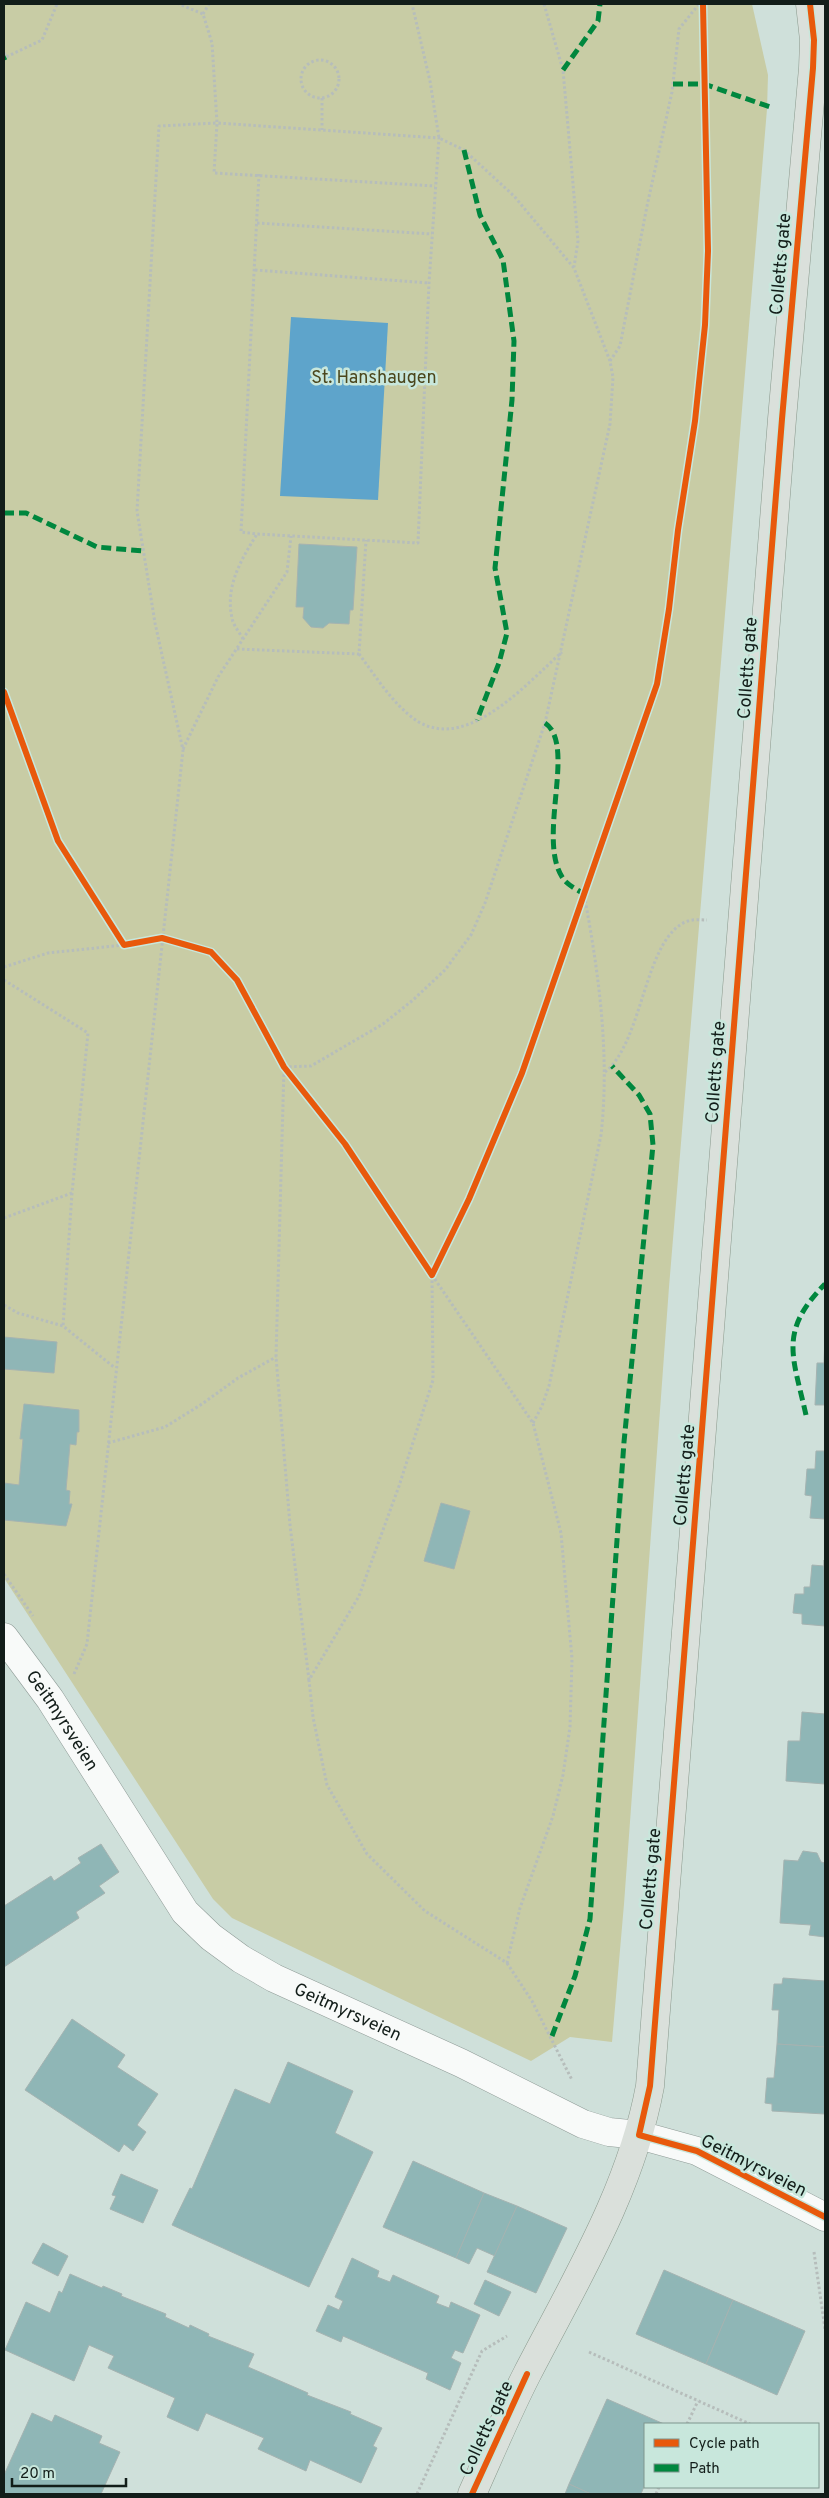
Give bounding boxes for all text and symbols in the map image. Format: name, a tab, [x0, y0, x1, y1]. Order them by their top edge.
street label: Colletts gate	[766, 212, 797, 316]
park label: St. Hanshaugen	[311, 367, 437, 390]
street label: Colletts gate	[733, 616, 764, 720]
street label: Colletts gate	[701, 1020, 732, 1124]
street label: Colletts gate	[670, 1423, 701, 1527]
street label: Geitmyrsveien	[20, 1666, 103, 1776]
street label: Colletts gate	[636, 1827, 667, 1931]
street label: Geitmyrsveien	[290, 1979, 405, 2047]
street label: Geitmyrsveien	[696, 2130, 810, 2203]
street label: Colletts gate	[455, 2377, 519, 2480]
legend	[644, 2423, 819, 2488]
text: Cycle path	[689, 2435, 760, 2454]
scale bar	[12, 2456, 126, 2488]
text: Path	[689, 2460, 720, 2479]
text: 20 m	[20, 2465, 55, 2484]

